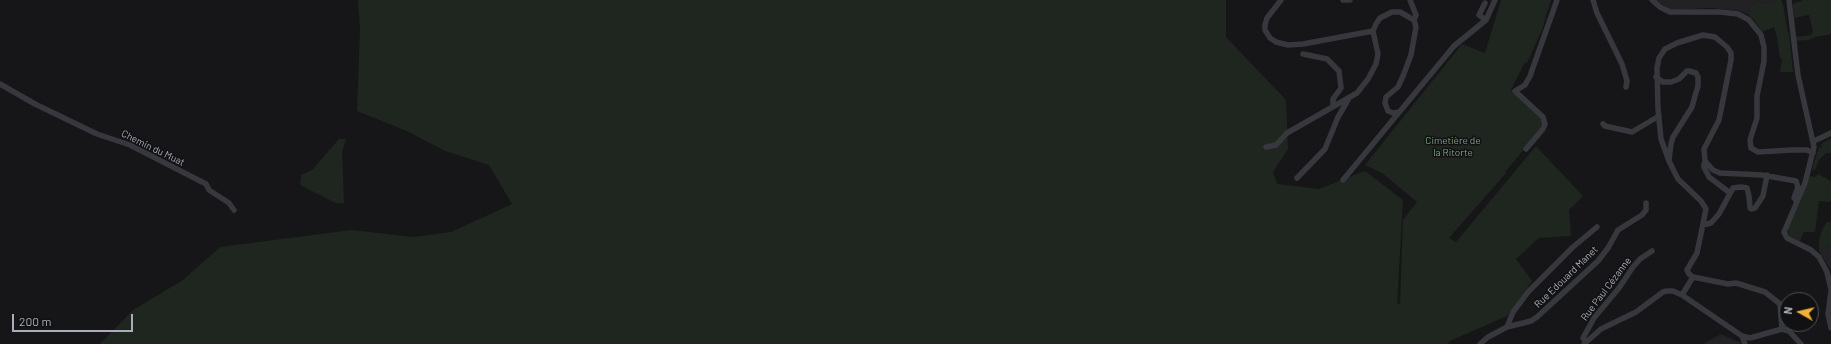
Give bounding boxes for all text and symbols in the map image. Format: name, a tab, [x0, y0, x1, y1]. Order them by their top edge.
street label: Chemin du Muat	[119, 127, 187, 169]
park label: Cimetière de la Ritorte	[1425, 135, 1481, 158]
street label: Rue Edouard Manet	[1532, 244, 1600, 310]
street label: Rue Paul Cézanne	[1578, 255, 1634, 323]
north arrow	[1779, 292, 1819, 332]
scale bar	[14, 306, 135, 332]
text: N	[1781, 306, 1795, 315]
text: 200 m	[19, 314, 51, 328]

